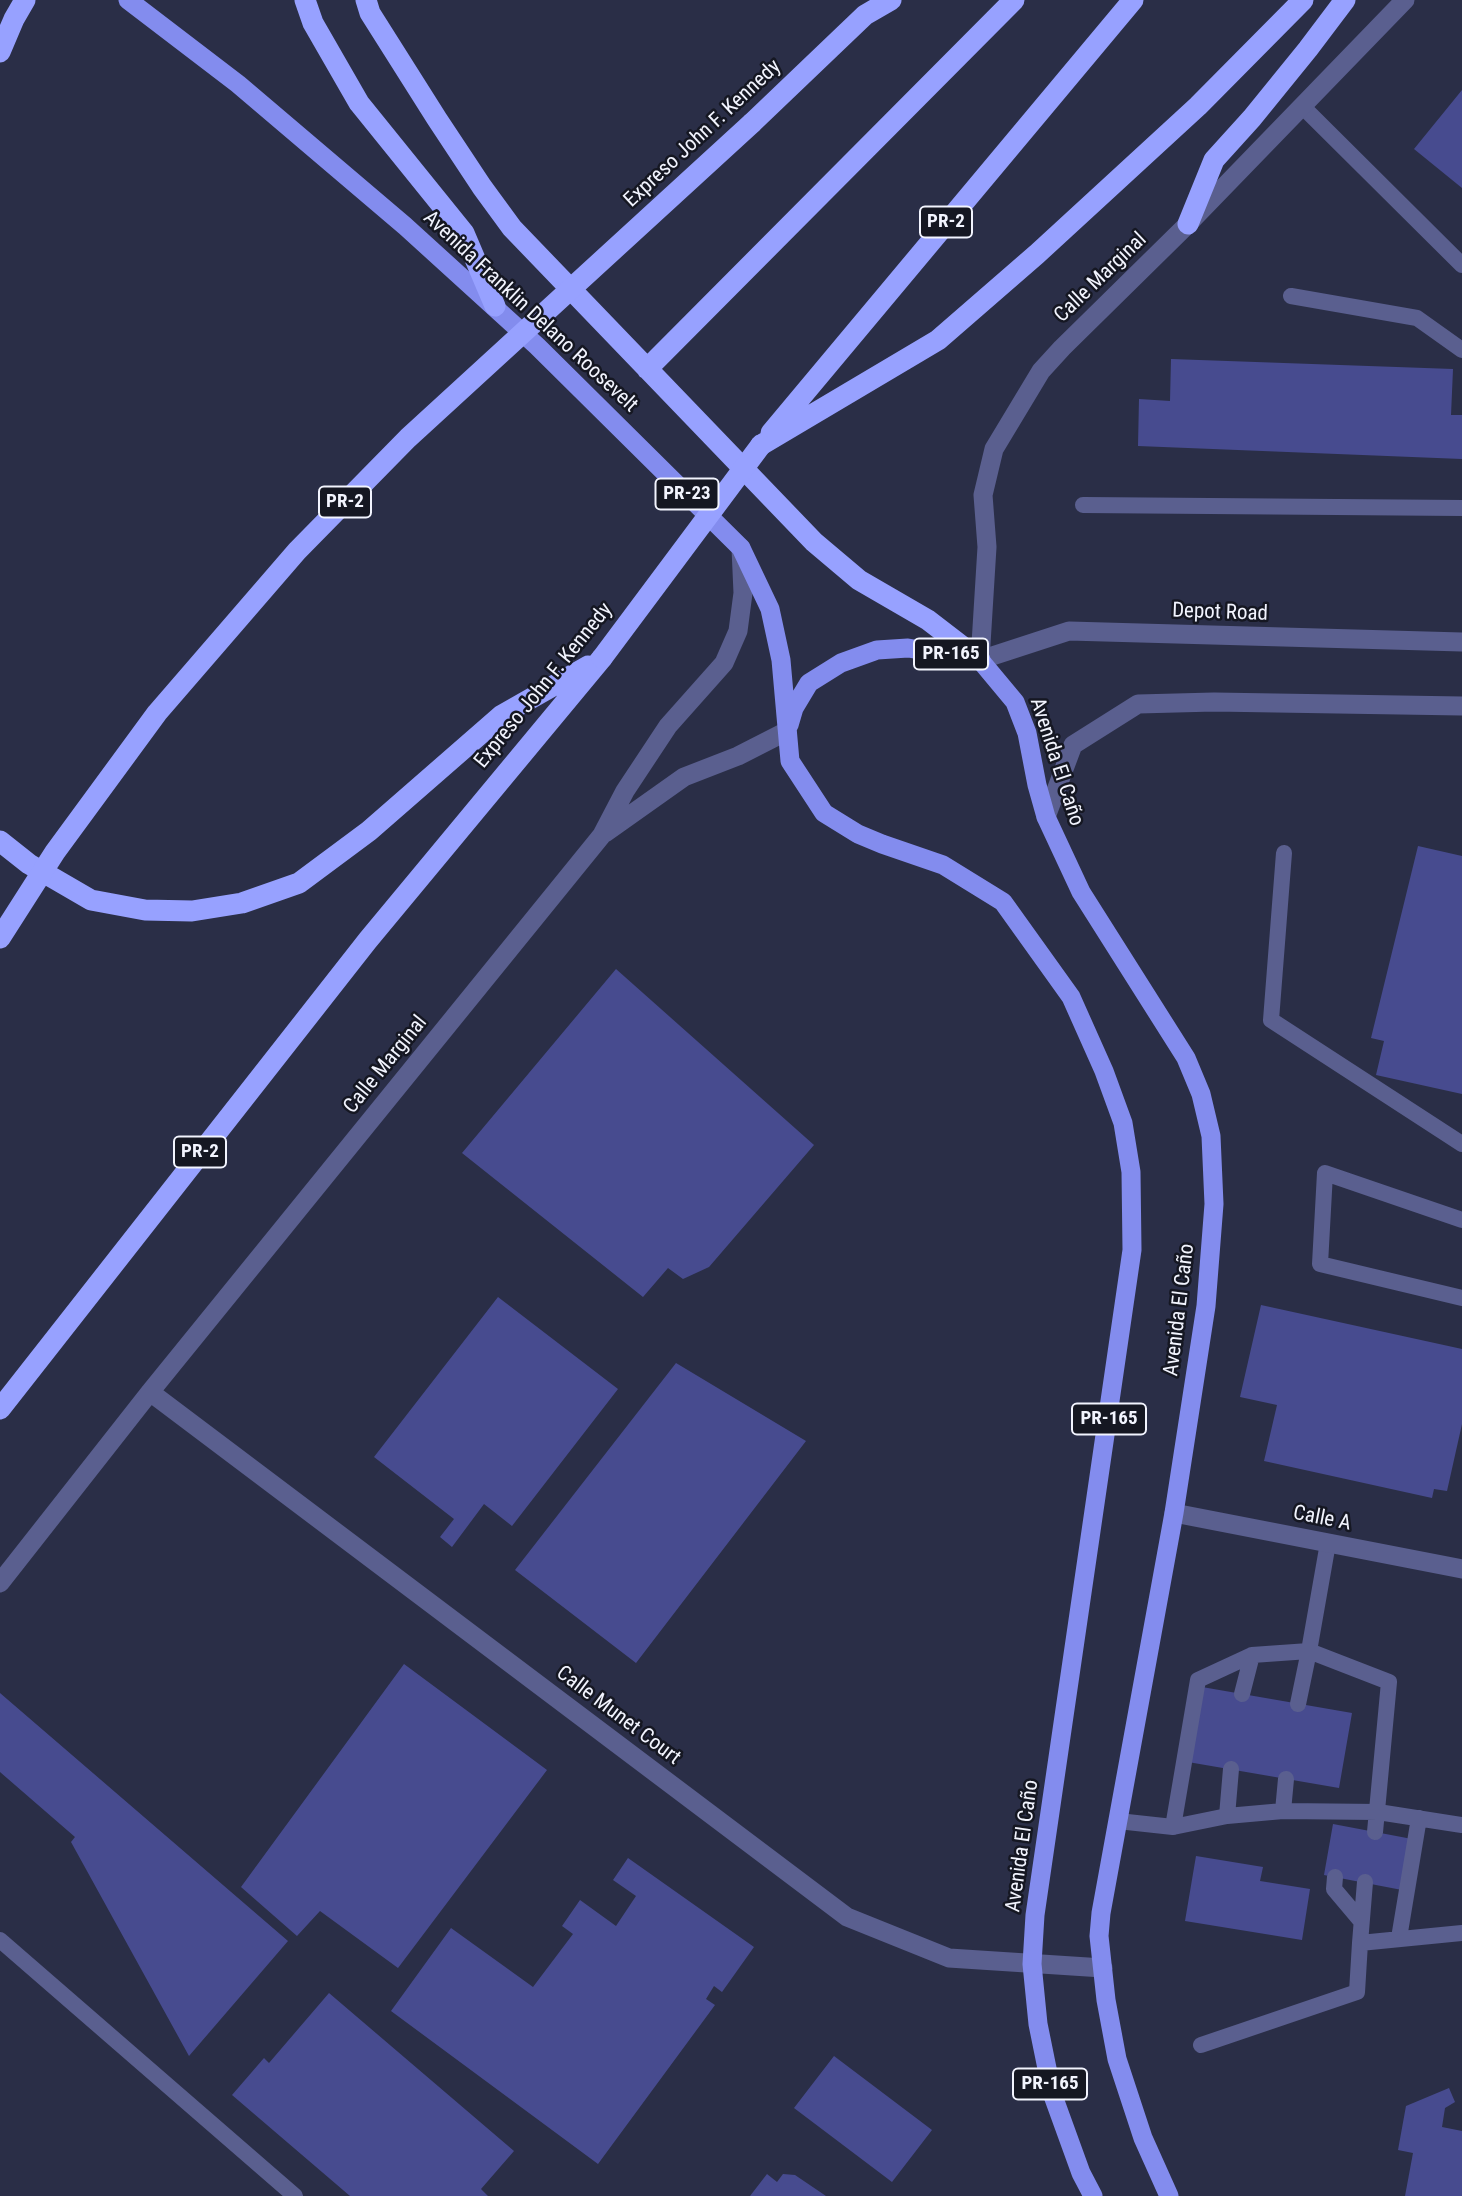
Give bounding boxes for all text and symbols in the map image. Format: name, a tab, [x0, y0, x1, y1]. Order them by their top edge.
street label: Expreso John F. Kennedy	[619, 55, 787, 213]
street label: Avenida Franklin Delano Roosevelt	[417, 206, 643, 418]
road number: PR-2	[920, 206, 972, 238]
street label: Calle Marginal	[1050, 228, 1152, 328]
road number: PR-23	[656, 478, 718, 509]
road number: PR-2	[319, 486, 371, 517]
street label: Expreso John F. Kennedy	[470, 598, 618, 774]
street label: Depot Road	[1172, 599, 1268, 627]
road number: PR-165	[914, 638, 988, 670]
street label: Avenida El Caño	[1023, 695, 1089, 829]
street label: Calle Marginal	[339, 1011, 433, 1119]
road number: PR-2	[174, 1136, 226, 1168]
street label: Avenida El Caño	[1159, 1242, 1201, 1378]
road number: PR-165	[1072, 1404, 1146, 1434]
street label: Calle A	[1291, 1501, 1353, 1537]
street label: Calle Munet Court	[551, 1661, 685, 1771]
street label: Avenida El Caño	[1001, 1778, 1045, 1914]
road number: PR-165	[1013, 2068, 1087, 2100]

